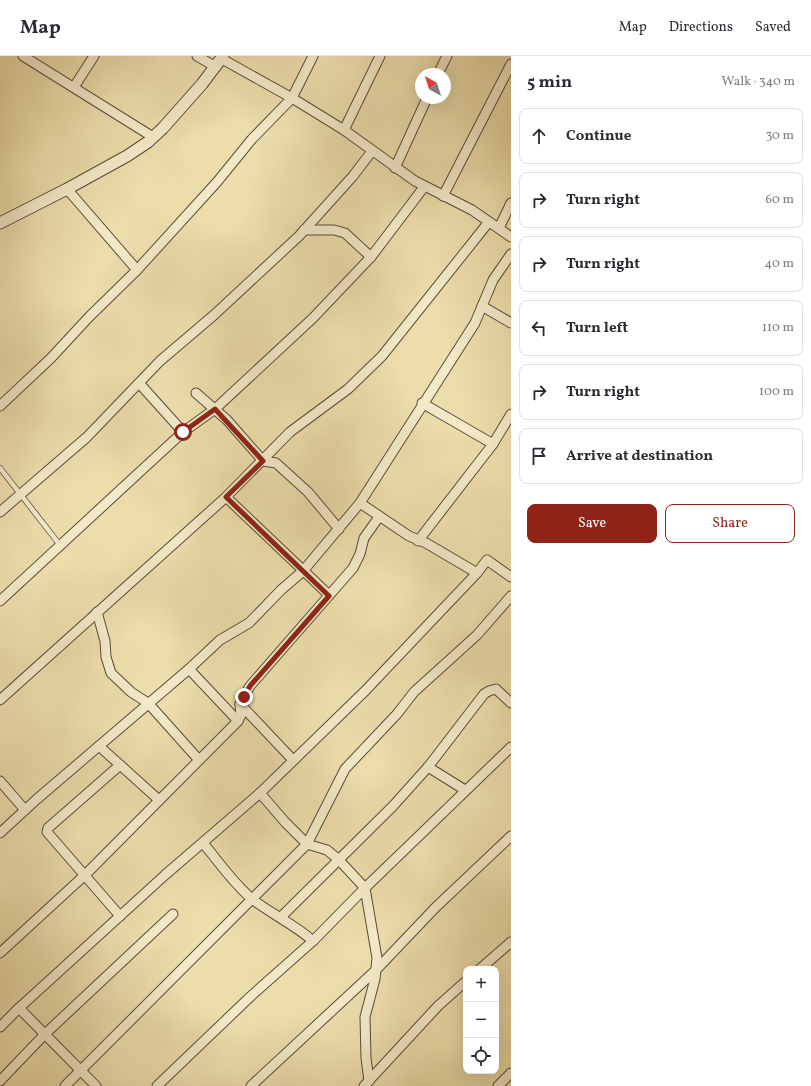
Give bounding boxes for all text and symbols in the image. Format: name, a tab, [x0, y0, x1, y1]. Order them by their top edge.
text: Map	[20, 15, 61, 41]
text: Map	[619, 18, 647, 37]
text: Directions	[669, 18, 733, 37]
text: Saved	[755, 18, 791, 37]
north arrow	[415, 68, 451, 104]
text: 5 min	[527, 71, 572, 94]
text: Walk · 340 m	[722, 73, 795, 91]
icon: ahead	[528, 125, 550, 147]
text: Continue	[566, 126, 631, 147]
text: 30 m	[766, 127, 794, 145]
icon: right	[528, 189, 550, 211]
text: Turn right	[566, 190, 640, 211]
text: 60 m	[766, 191, 794, 209]
icon: right	[528, 253, 550, 275]
text: Turn right	[566, 254, 640, 275]
text: 40 m	[765, 255, 794, 273]
icon: left	[528, 317, 550, 339]
text: Turn left	[566, 318, 628, 339]
text: 110 m	[762, 319, 794, 337]
icon: right	[528, 381, 550, 403]
text: Turn right	[566, 382, 640, 403]
text: 100 m	[759, 383, 794, 401]
route start	[174, 423, 192, 441]
icon: arrive	[528, 445, 550, 467]
text: Arrive at destination	[566, 446, 713, 467]
button: Save	[527, 504, 657, 543]
button: Share	[665, 504, 795, 543]
route end	[235, 688, 253, 706]
map controls	[463, 966, 499, 1074]
button: +	[463, 966, 499, 1002]
button: −	[463, 1002, 499, 1038]
button: locate	[463, 1038, 499, 1074]

